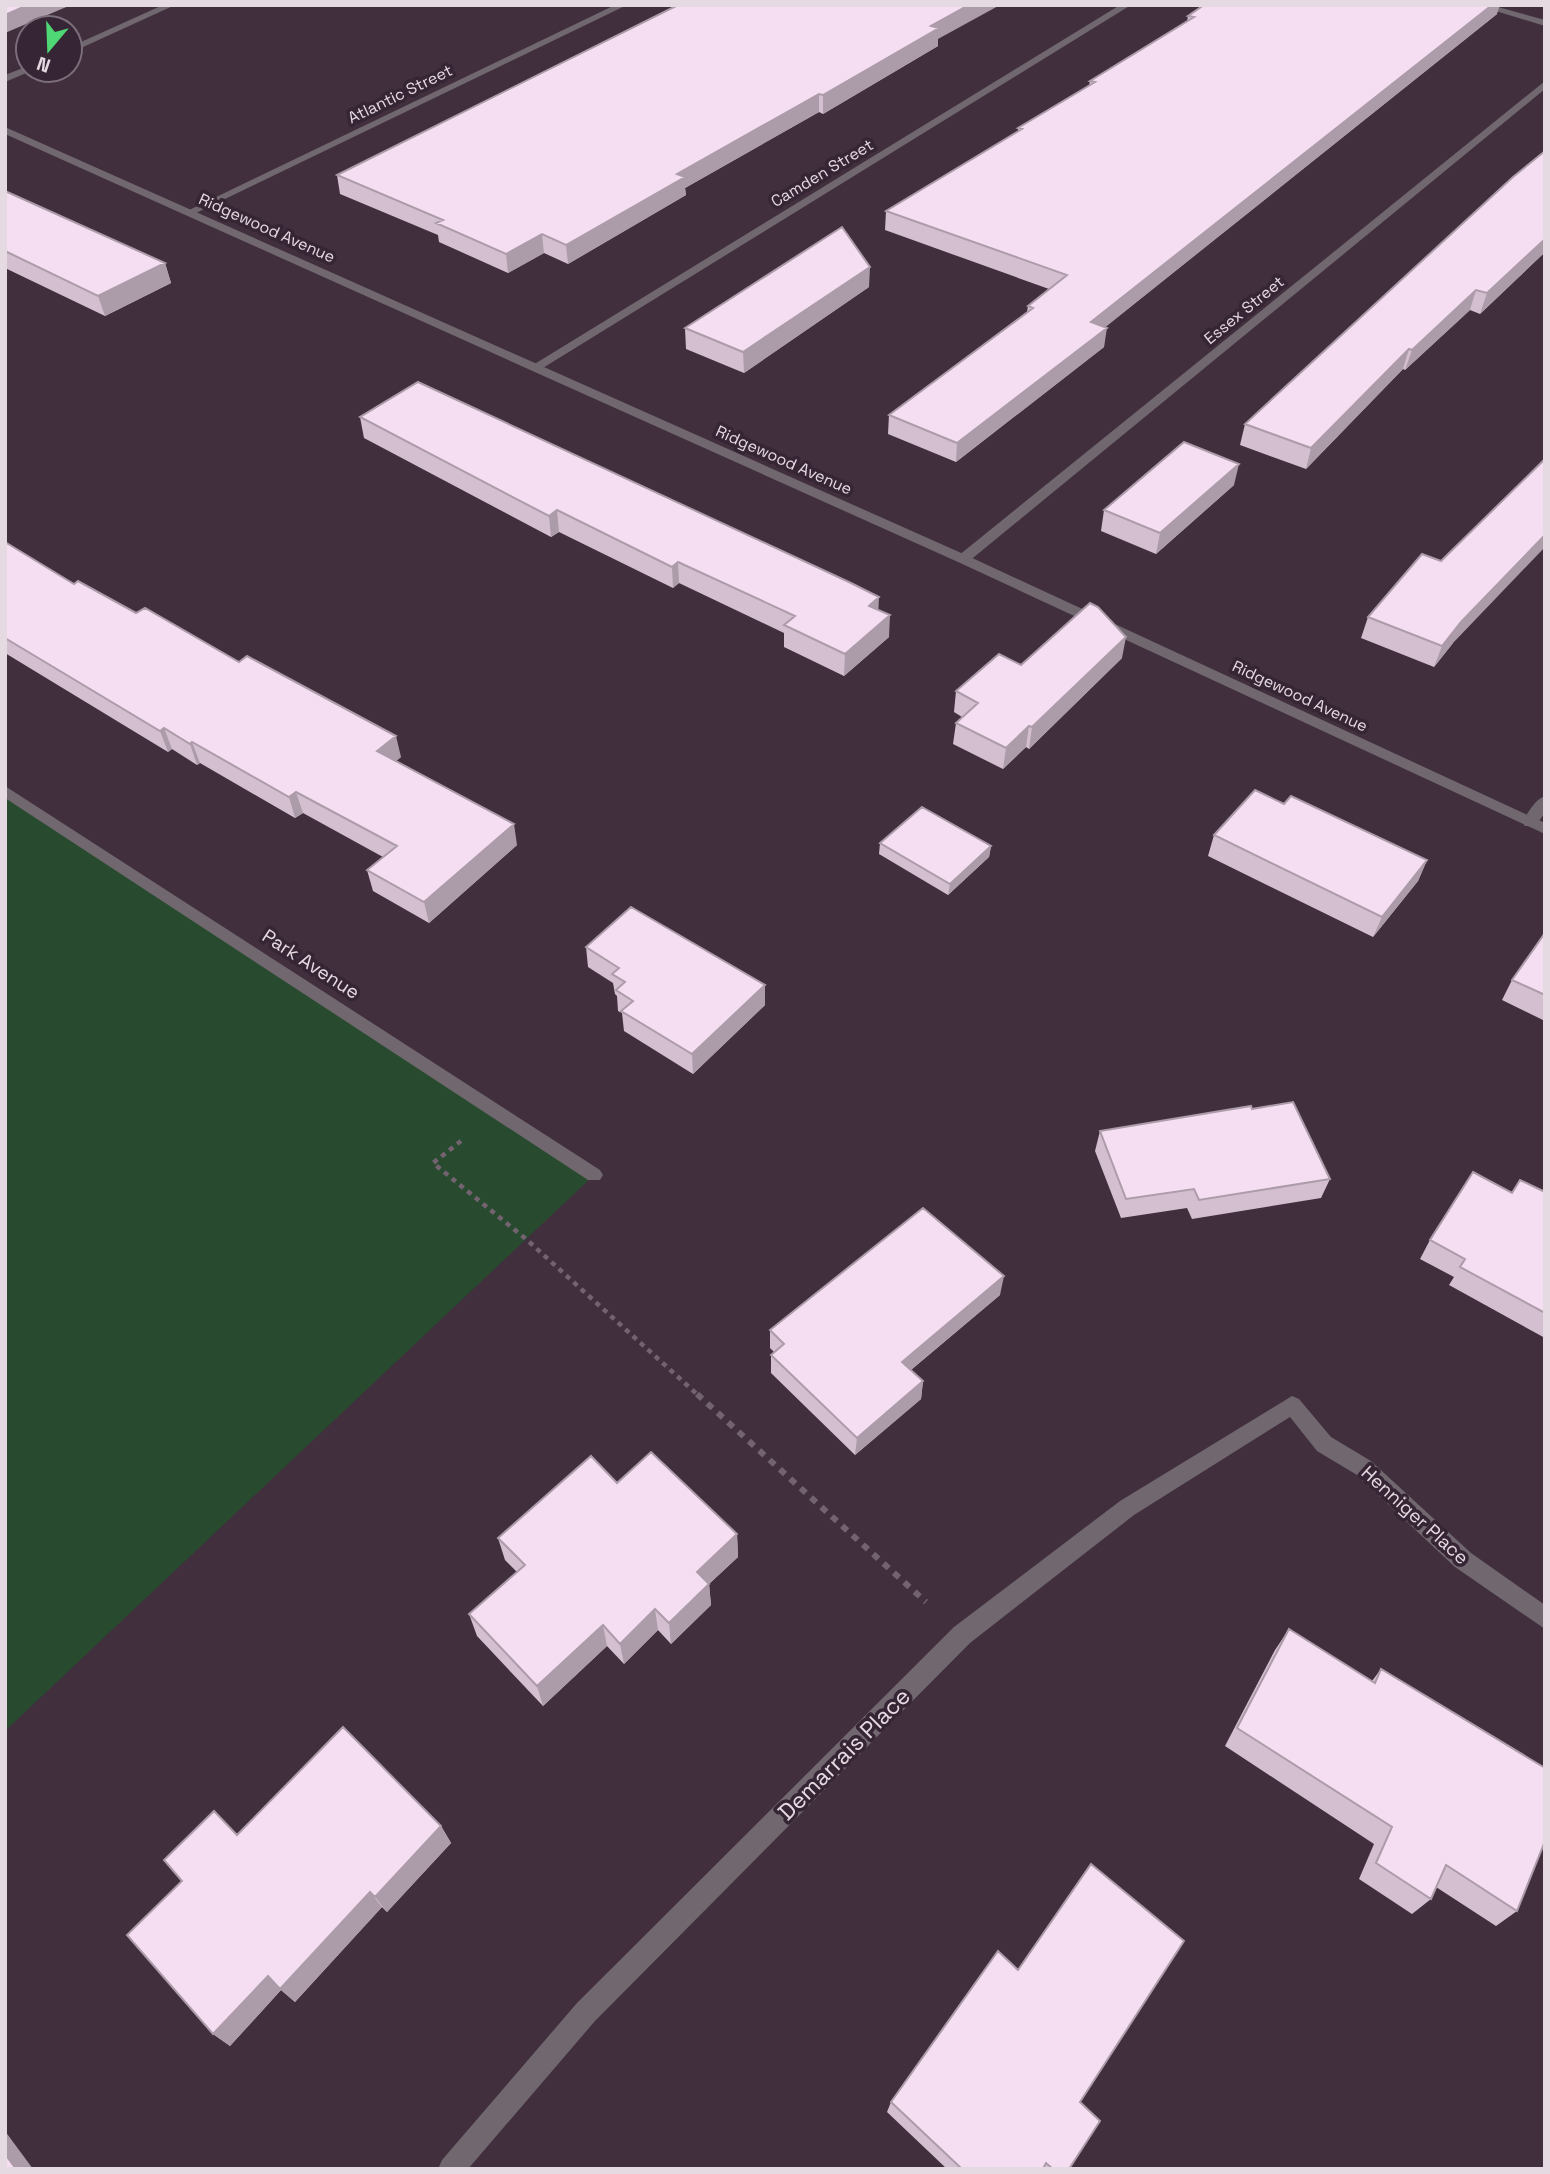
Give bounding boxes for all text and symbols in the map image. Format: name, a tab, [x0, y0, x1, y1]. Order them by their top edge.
north arrow	[14, 14, 84, 84]
text: N	[34, 51, 54, 78]
street label: Atlantic Street	[344, 60, 456, 128]
street label: Camden Street	[767, 134, 877, 212]
street label: Ridgewood Avenue	[196, 188, 338, 268]
street label: Essex Street	[1200, 271, 1288, 349]
street label: Ridgewood Avenue	[713, 420, 855, 500]
street label: Ridgewood Avenue	[1229, 655, 1371, 737]
street label: Park Avenue	[258, 923, 364, 1005]
street label: Henniger Place	[1356, 1460, 1474, 1570]
street label: Demarrais Place	[771, 1681, 917, 1827]

